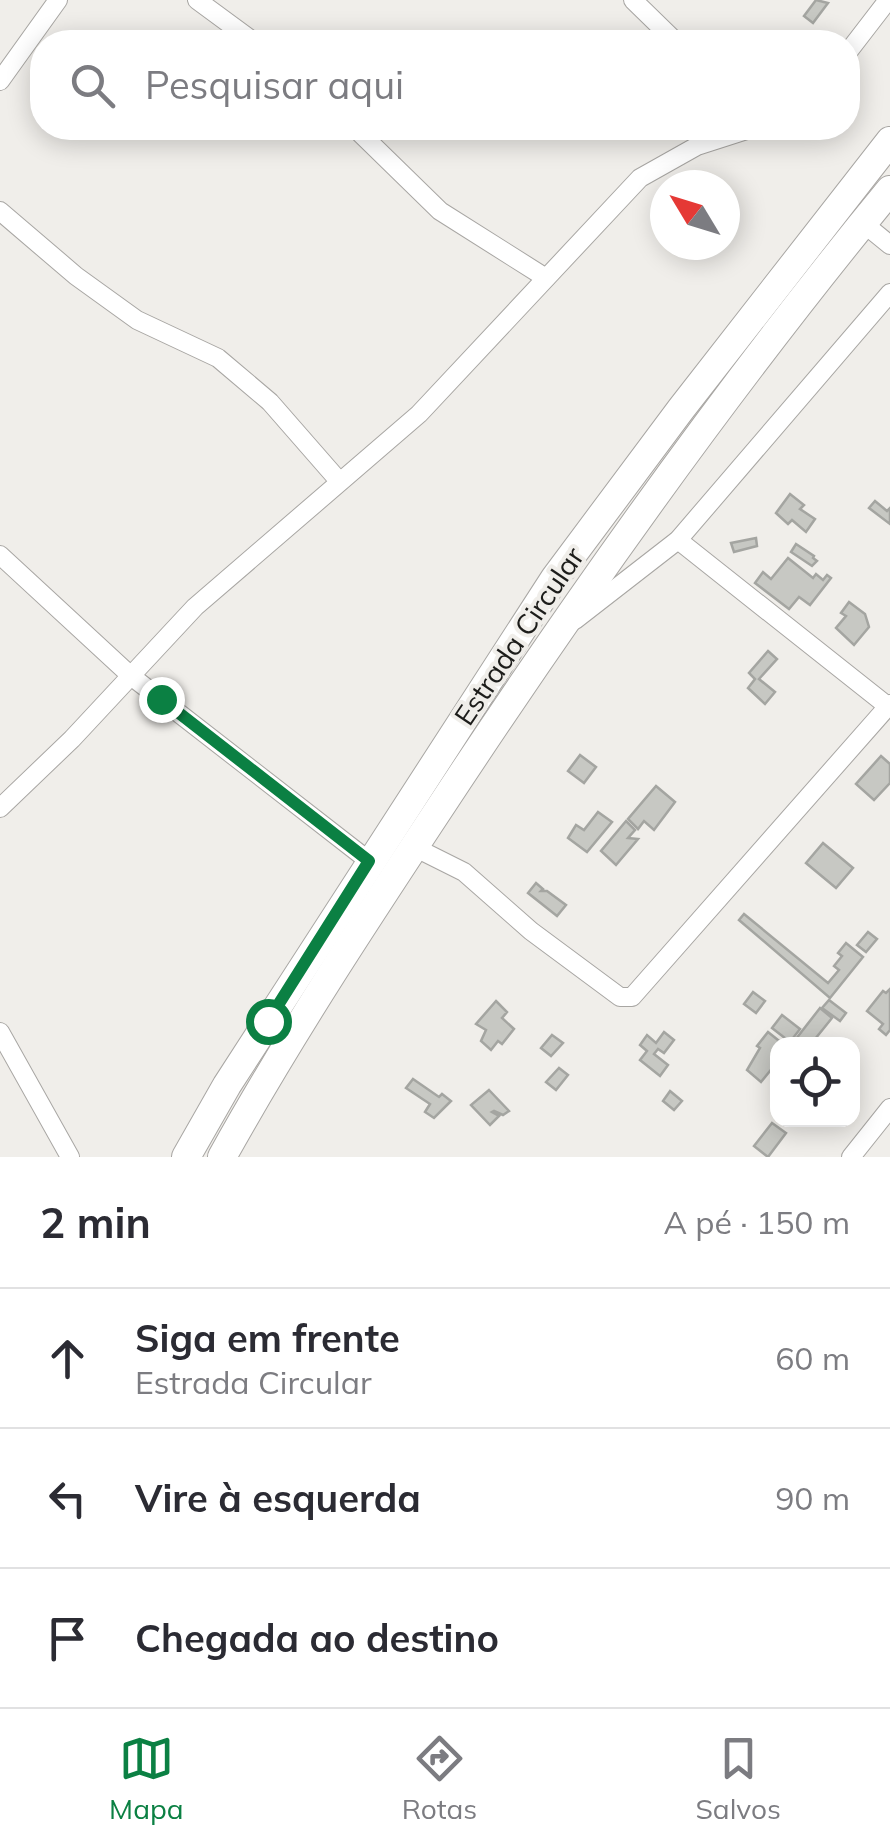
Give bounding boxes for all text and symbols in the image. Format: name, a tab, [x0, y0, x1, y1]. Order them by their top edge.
search box	[30, 30, 860, 140]
icon: search	[65, 58, 120, 113]
text: Pesquisar aqui	[145, 61, 404, 109]
north arrow	[650, 170, 740, 260]
street label: Estrada Circular	[446, 539, 591, 731]
route end	[139, 677, 185, 723]
route start	[246, 999, 292, 1045]
map controls	[770, 1037, 860, 1127]
button: locate	[770, 1037, 860, 1127]
text: 2 min	[40, 1196, 151, 1249]
text: A pé · 150 m	[663, 1202, 850, 1242]
text: Siga em frente	[135, 1314, 400, 1362]
icon: ahead	[40, 1331, 95, 1386]
text: 60 m	[775, 1338, 850, 1378]
text: Estrada Circular	[135, 1362, 372, 1402]
icon: left	[40, 1471, 95, 1526]
text: Vire à esquerda	[135, 1474, 421, 1522]
text: 90 m	[775, 1478, 850, 1518]
icon: arrive	[40, 1611, 95, 1666]
text: Chegada ao destino	[135, 1614, 499, 1662]
tab: Mapa	[109, 1731, 184, 1826]
tab: Rotas	[402, 1731, 477, 1826]
tab: Salvos	[695, 1731, 781, 1826]

